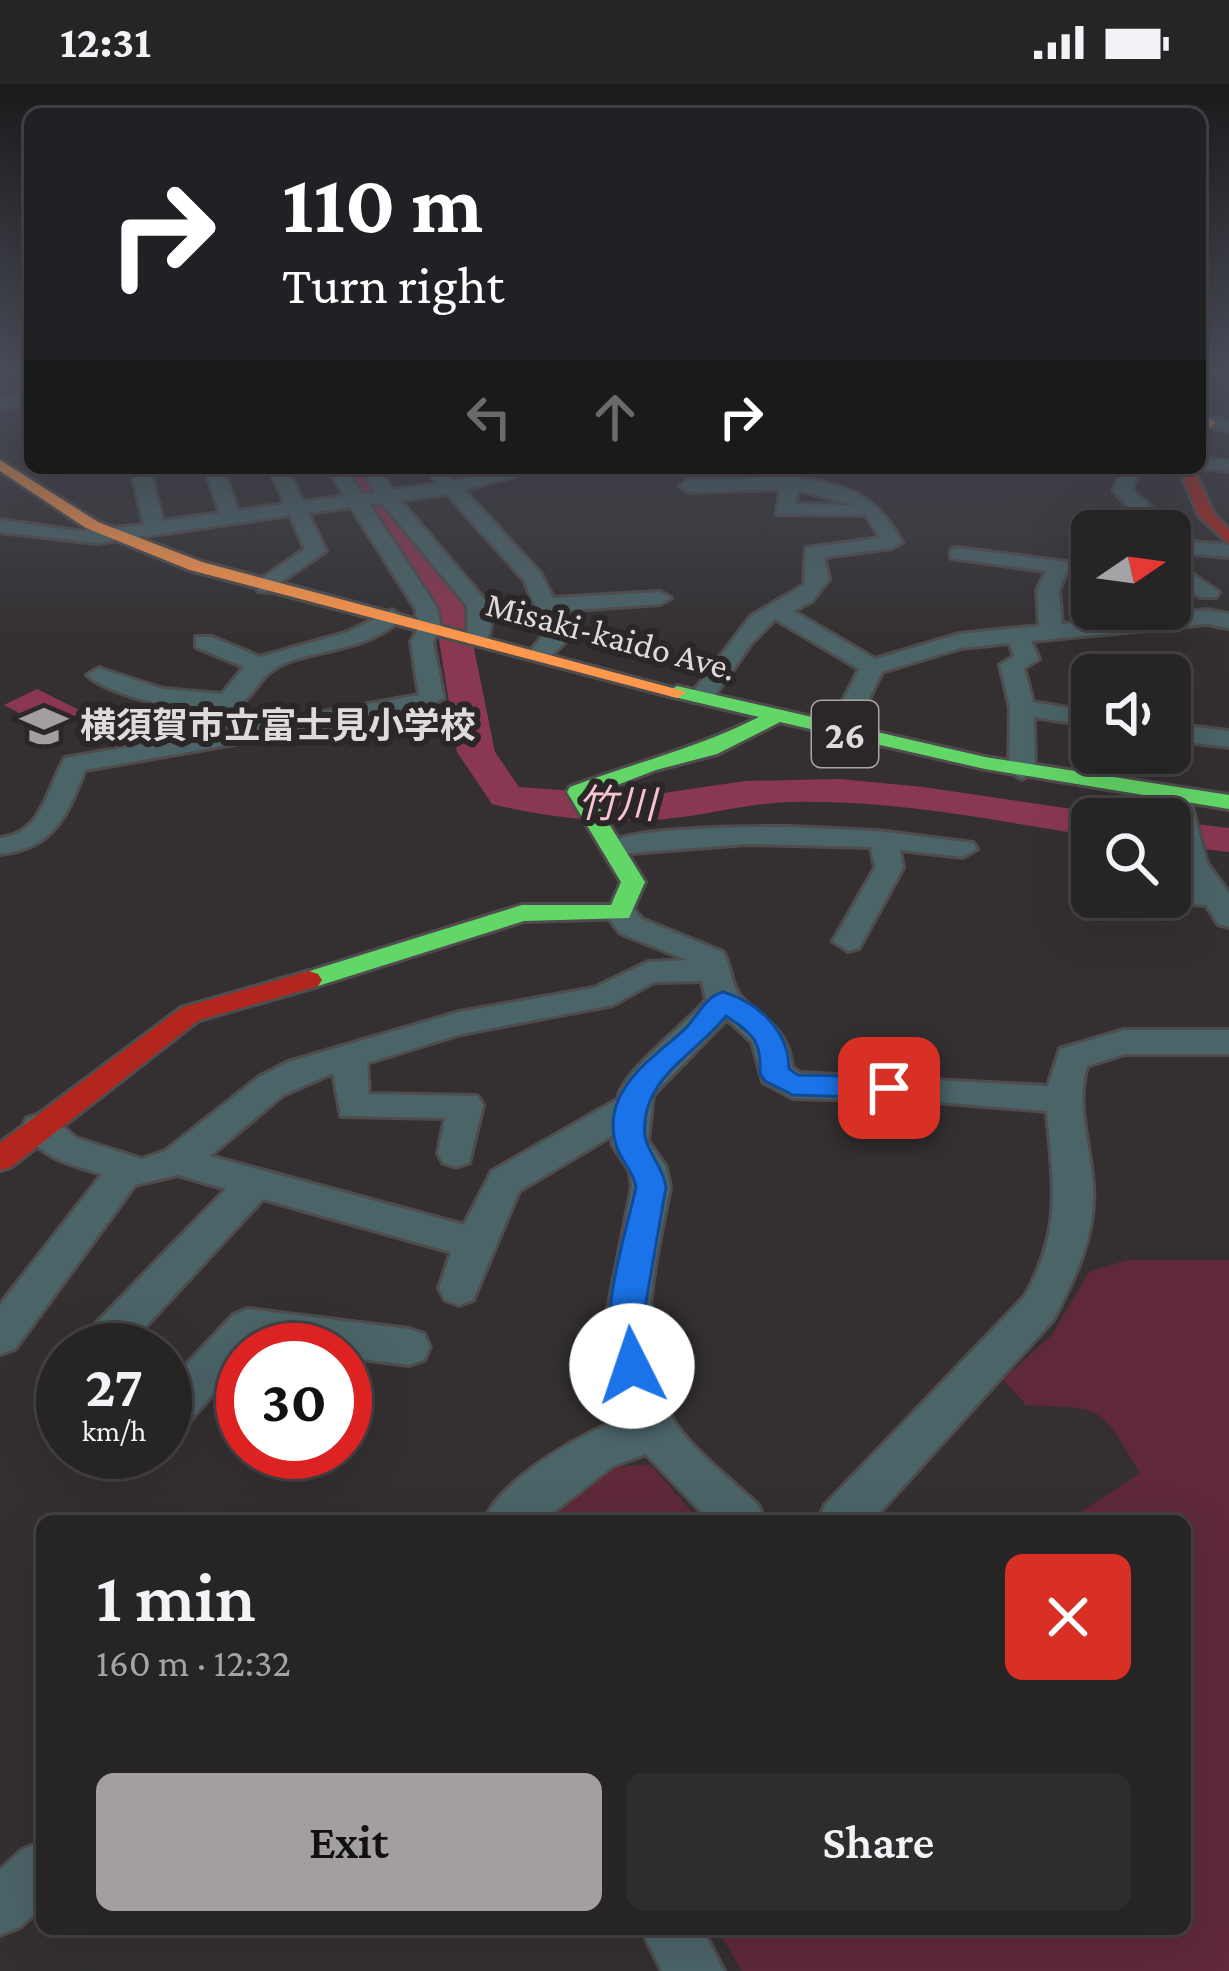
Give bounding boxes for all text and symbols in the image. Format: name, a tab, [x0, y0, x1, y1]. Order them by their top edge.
text: 12:31	[60, 17, 151, 67]
icon: right	[84, 156, 240, 312]
text: 110 m	[282, 157, 483, 250]
text: Turn right	[282, 255, 504, 315]
icon: left	[456, 384, 522, 450]
icon: ahead	[582, 384, 648, 450]
icon: right	[708, 384, 774, 450]
north arrow	[1071, 510, 1191, 630]
map controls	[1071, 510, 1191, 918]
street label: Misaki-kaido Ave.	[482, 584, 740, 688]
button: sound	[1071, 654, 1191, 774]
school or university icon: 横須賀市立富士見小学校	[19, 701, 69, 751]
road number: 26	[812, 701, 878, 767]
place label: 横須賀市立富士見小学校	[80, 706, 476, 746]
water label: 竹川	[578, 782, 660, 826]
button: search	[1071, 798, 1191, 918]
pin	[838, 1037, 940, 1139]
icon: arrive	[856, 1055, 922, 1121]
position arrow	[569, 1303, 695, 1429]
speed limit sign: 30	[216, 1323, 372, 1479]
text: 27	[85, 1352, 143, 1419]
text: km/h	[82, 1414, 146, 1447]
button: close	[1005, 1554, 1131, 1680]
text: 1 min	[96, 1556, 256, 1636]
text: 160 m · 12:32	[96, 1641, 291, 1684]
button: Exit	[96, 1773, 602, 1911]
button: Share	[626, 1773, 1131, 1911]

